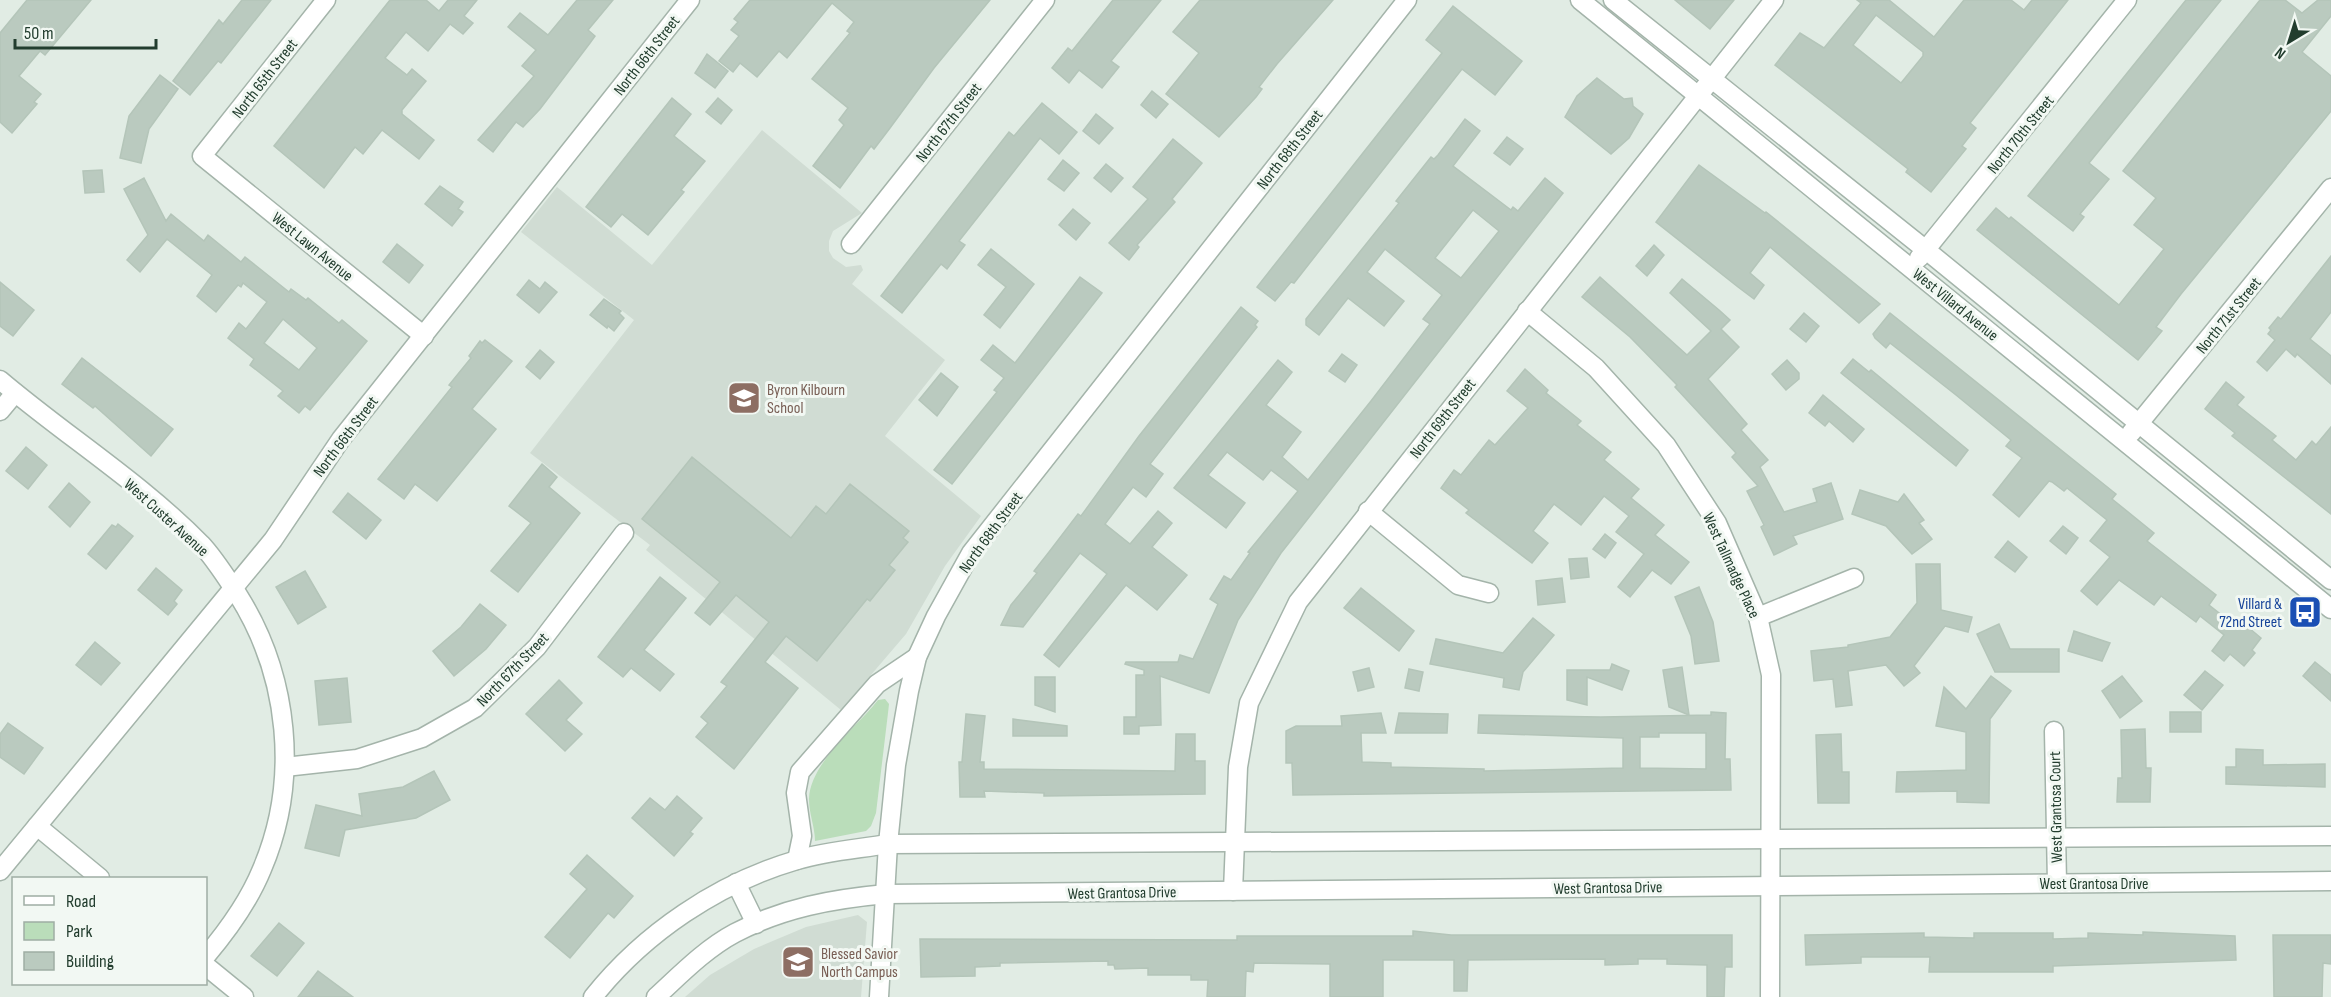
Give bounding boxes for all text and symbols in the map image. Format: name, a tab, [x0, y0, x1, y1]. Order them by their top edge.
scale bar	[15, 12, 156, 50]
street label: North 66th Street	[610, 12, 684, 100]
north arrow	[2259, 12, 2319, 72]
text: 50 m	[24, 23, 54, 44]
street label: North 65th Street	[228, 35, 302, 122]
text: N	[2271, 43, 2290, 63]
street label: North 67th Street	[912, 79, 986, 166]
street label: North 70th Street	[1984, 92, 2059, 178]
street label: North 68th Street	[1253, 106, 1327, 194]
street label: West Lawn Avenue	[268, 209, 357, 286]
street label: West Villard Avenue	[1908, 265, 2002, 345]
street label: North 71st Street	[2193, 274, 2266, 358]
street label: North 69th Street	[1406, 375, 1480, 463]
school or university icon: Byron Kilbourn School	[726, 380, 762, 416]
place label: Byron Kilbourn School	[767, 381, 845, 418]
street label: North 66th Street	[310, 393, 383, 481]
street label: West Custer Avenue	[120, 475, 212, 561]
street label: North 68th Street	[955, 488, 1027, 577]
street label: West Tallmadge Place	[1698, 510, 1763, 621]
bus stop icon: Villard & 72nd Street	[2287, 594, 2323, 630]
place label: Villard & 72nd Street	[2219, 595, 2282, 632]
street label: North 67th Street	[473, 629, 553, 711]
street label: West Grantosa Court	[2046, 751, 2067, 863]
street label: West Grantosa Drive	[2040, 875, 2148, 894]
legend	[12, 877, 207, 985]
street label: West Grantosa Drive	[1553, 878, 1663, 899]
street label: West Grantosa Drive	[1067, 883, 1177, 904]
text: Road	[66, 891, 96, 912]
text: Park	[66, 921, 92, 942]
school or university icon: Blessed Savior North Campus	[780, 944, 816, 980]
place label: Blessed Savior North Campus	[821, 945, 898, 982]
text: Building	[66, 951, 114, 972]

